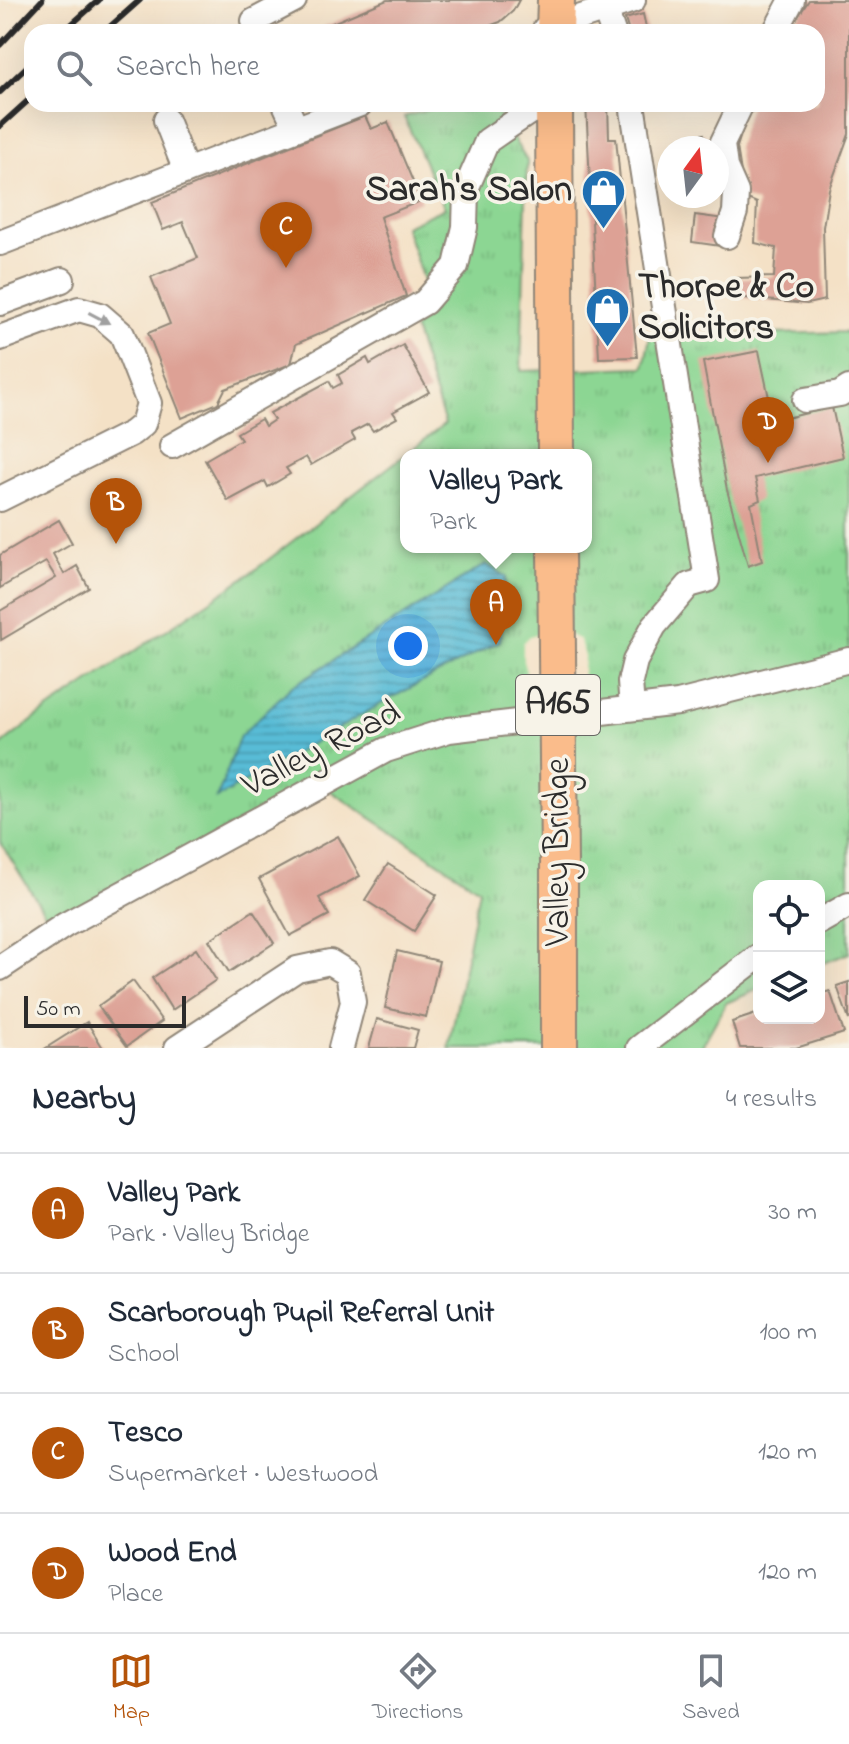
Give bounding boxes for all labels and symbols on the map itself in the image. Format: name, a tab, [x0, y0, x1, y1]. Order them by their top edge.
north arrow	[657, 136, 729, 208]
place label: Sarah's Salon	[366, 165, 572, 218]
shop icon: Sarah's Salon	[579, 167, 627, 230]
pin: C	[260, 202, 312, 268]
place label: Thorpe & Co Solicitors	[638, 262, 814, 356]
shop icon: Thorpe & Co Solicitors	[583, 285, 631, 348]
one-way arrow	[88, 311, 110, 325]
pin: D	[742, 397, 794, 463]
pin: B	[90, 478, 142, 544]
pin: A	[470, 579, 522, 645]
your location	[388, 626, 428, 666]
road number: A165	[516, 675, 600, 735]
street label: Valley Road	[232, 687, 411, 813]
street label: Valley Bridge	[533, 757, 586, 947]
scale bar	[24, 992, 186, 1028]

